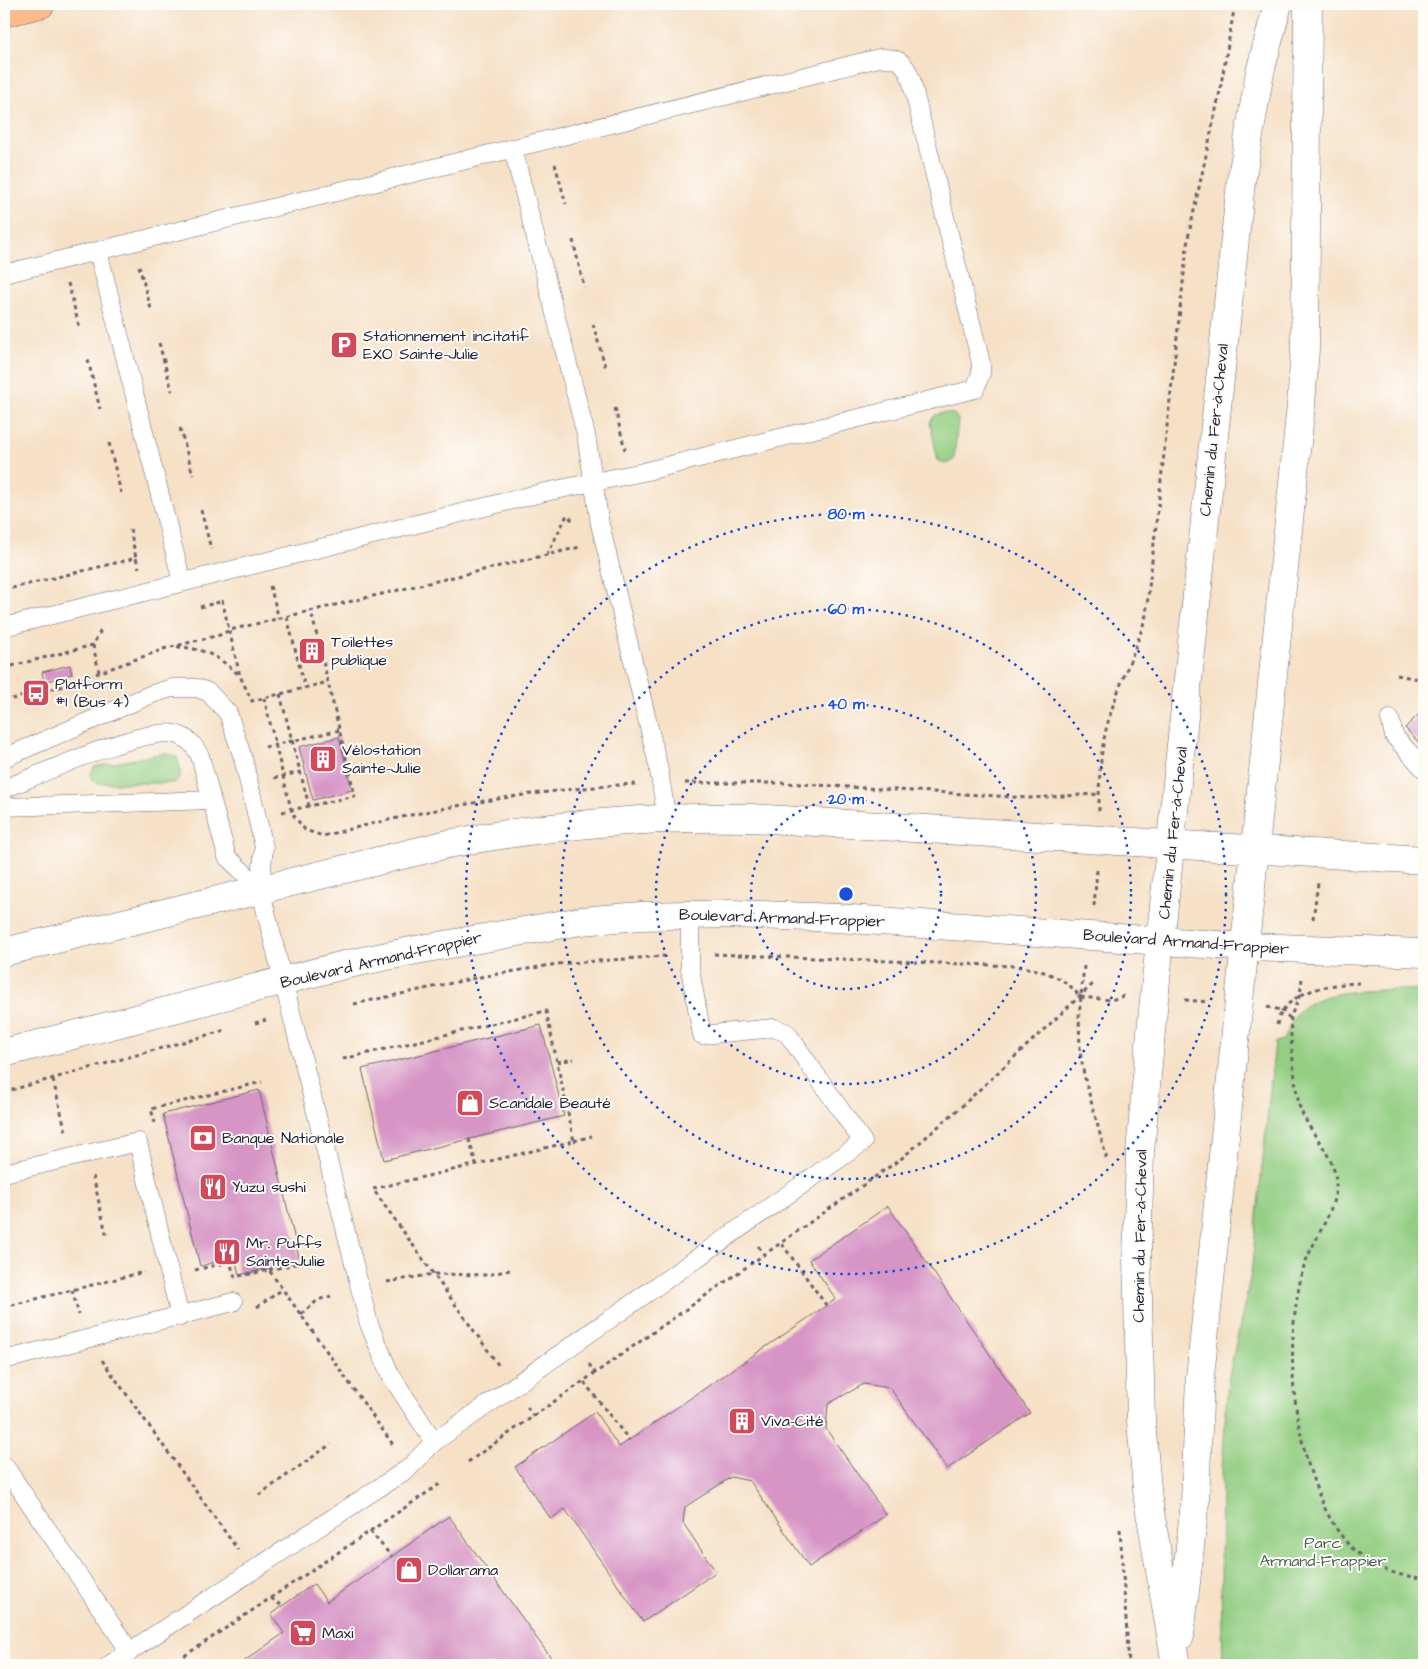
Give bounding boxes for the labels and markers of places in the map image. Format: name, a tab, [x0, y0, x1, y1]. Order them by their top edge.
place label: Stationnement incitatif EXO Sainte-Julie	[363, 325, 529, 365]
parking icon: Stationnement incitatif EXO Sainte-Julie	[329, 330, 359, 360]
place label: Toilettes publique	[331, 631, 393, 671]
building icon: Toilettes publique	[297, 636, 327, 666]
place label: Platform #1 (Bus 4)	[55, 673, 129, 713]
bus stop icon: Platform #1 (Bus 4)	[21, 678, 51, 708]
place label: Vélostation Sainte-Julie	[342, 739, 421, 779]
building icon: Vélostation Sainte-Julie	[308, 744, 338, 774]
centre of rings	[837, 885, 855, 903]
shop icon: Scandale Beauté	[455, 1088, 485, 1118]
place label: Scandale Beauté	[489, 1092, 611, 1114]
bank icon: Banque Nationale	[188, 1123, 218, 1153]
place label: Banque Nationale	[222, 1127, 345, 1149]
restaurant icon: Yuzu sushi	[198, 1172, 228, 1202]
place label: Yuzu sushi	[232, 1176, 306, 1198]
place label: Mr. Puffs Sainte-Julie	[246, 1232, 325, 1272]
restaurant icon: Mr. Puffs Sainte-Julie	[212, 1237, 242, 1267]
building icon: Viva-Cité	[727, 1406, 757, 1436]
place label: Viva-Cité	[761, 1410, 824, 1432]
shop icon: Dollarama	[394, 1555, 424, 1585]
place label: Dollarama	[428, 1559, 498, 1581]
supermarket icon: Maxi	[288, 1618, 318, 1648]
place label: Maxi	[322, 1622, 354, 1644]

